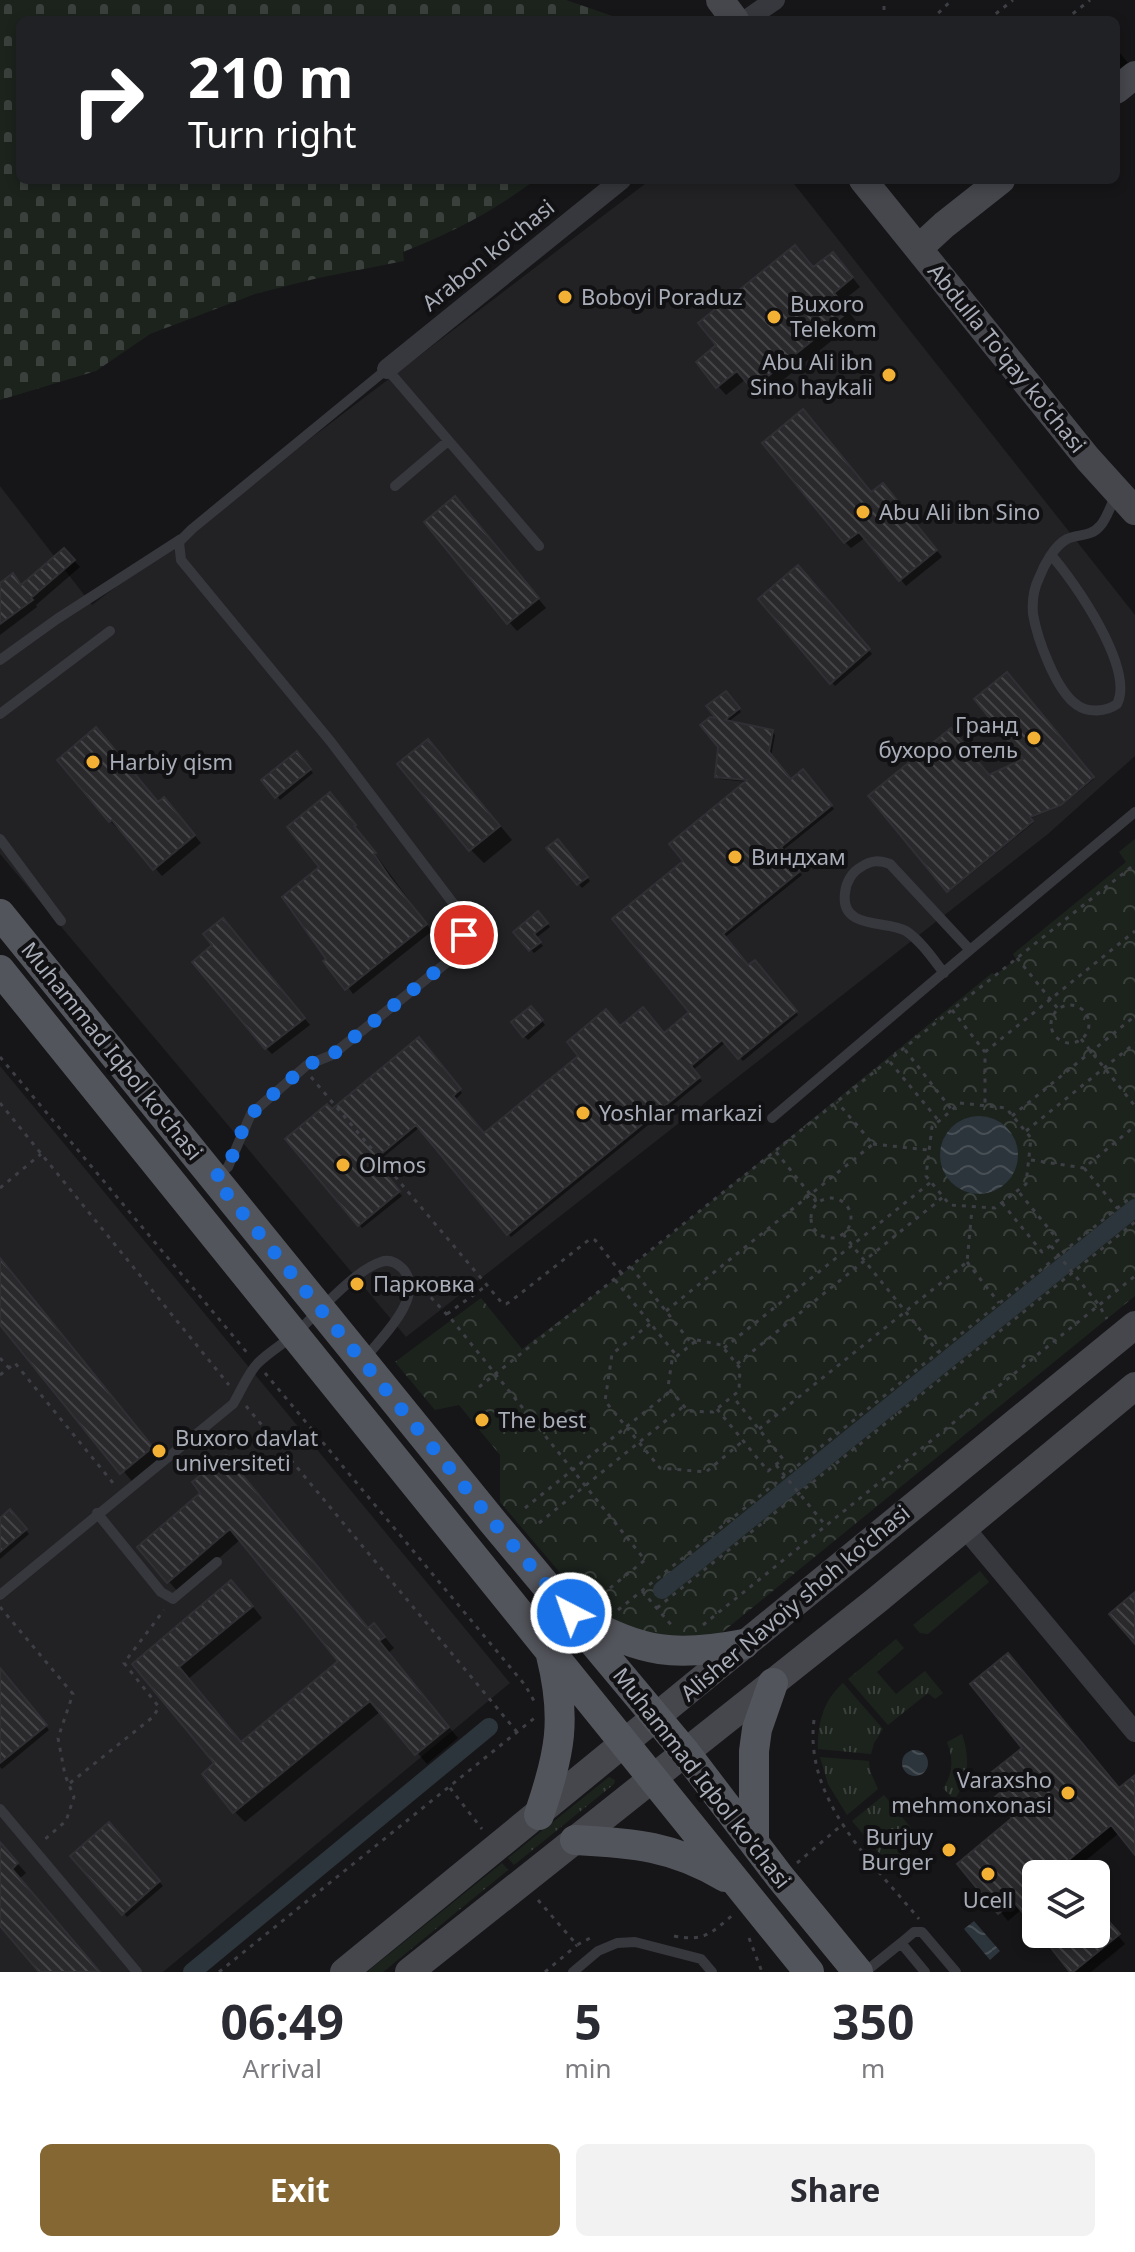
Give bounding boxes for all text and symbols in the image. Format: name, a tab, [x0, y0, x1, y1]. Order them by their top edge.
text: 210 m	[188, 38, 353, 114]
icon: right	[56, 48, 160, 152]
text: Turn right	[188, 110, 356, 159]
street label: Arabon ko'chasi	[415, 191, 560, 317]
street label: Abdulla To'qay ko'chasi	[922, 256, 1094, 458]
place label: Boboyi Poraduz	[581, 281, 743, 311]
marker: Boboyi Poraduz	[556, 288, 574, 306]
place label: Buxoro Telekom	[790, 288, 877, 343]
marker: Buxoro Telekom	[765, 308, 783, 326]
place label: Abu Ali ibn Sino haykali	[750, 346, 873, 401]
marker: Abu Ali ibn Sino haykali	[880, 366, 898, 384]
place label: Abu Ali ibn Sino	[879, 496, 1040, 526]
marker: Abu Ali ibn Sino	[854, 503, 872, 521]
place label: Гранд бухоро отель	[878, 709, 1019, 764]
marker: Гранд бухоро отель	[1025, 729, 1043, 747]
place label: Harbiy qism	[109, 746, 233, 776]
marker: Harbiy qism	[84, 753, 102, 771]
place label: Виндхам	[751, 841, 846, 871]
marker: Виндхам	[726, 848, 744, 866]
pin	[430, 901, 498, 969]
icon: arrive	[442, 913, 486, 957]
street label: Muhammad Iqbol ko'chasi	[15, 935, 210, 1166]
place label: Yoshlar markazi	[599, 1097, 763, 1127]
marker: Yoshlar markazi	[574, 1104, 592, 1122]
place label: Olmos	[359, 1149, 426, 1179]
marker: Olmos	[334, 1156, 352, 1174]
place label: Парковка	[373, 1268, 475, 1298]
marker: Парковка	[348, 1275, 366, 1293]
place label: The best	[498, 1404, 586, 1434]
marker: The best	[473, 1411, 491, 1429]
place label: Buxoro davlat universiteti	[175, 1422, 318, 1477]
marker: Buxoro davlat universiteti	[150, 1442, 168, 1460]
street label: Alisher Navoiy shoh ko'chasi	[673, 1497, 915, 1707]
position arrow	[529, 1571, 613, 1655]
street label: Muhammad Iqbol ko'chasi	[607, 1661, 799, 1894]
place label: Varaxsho mehmonxonasi	[891, 1764, 1052, 1819]
marker: Varaxsho mehmonxonasi	[1059, 1784, 1077, 1802]
place label: Burjuy Burger	[861, 1821, 934, 1876]
marker: Burjuy Burger	[940, 1841, 958, 1859]
map controls	[1022, 1860, 1110, 1948]
button: layers	[1022, 1860, 1110, 1948]
marker: Ucell	[979, 1865, 997, 1883]
place label: Ucell	[963, 1884, 1013, 1914]
text: 06:49	[221, 1989, 344, 2054]
text: 5	[574, 1989, 602, 2054]
text: 350	[832, 1989, 914, 2054]
text: Arrival	[243, 2050, 322, 2086]
text: min	[564, 2050, 612, 2086]
text: m	[861, 2050, 885, 2086]
button: Exit	[40, 2144, 560, 2236]
button: Share	[576, 2144, 1095, 2236]

